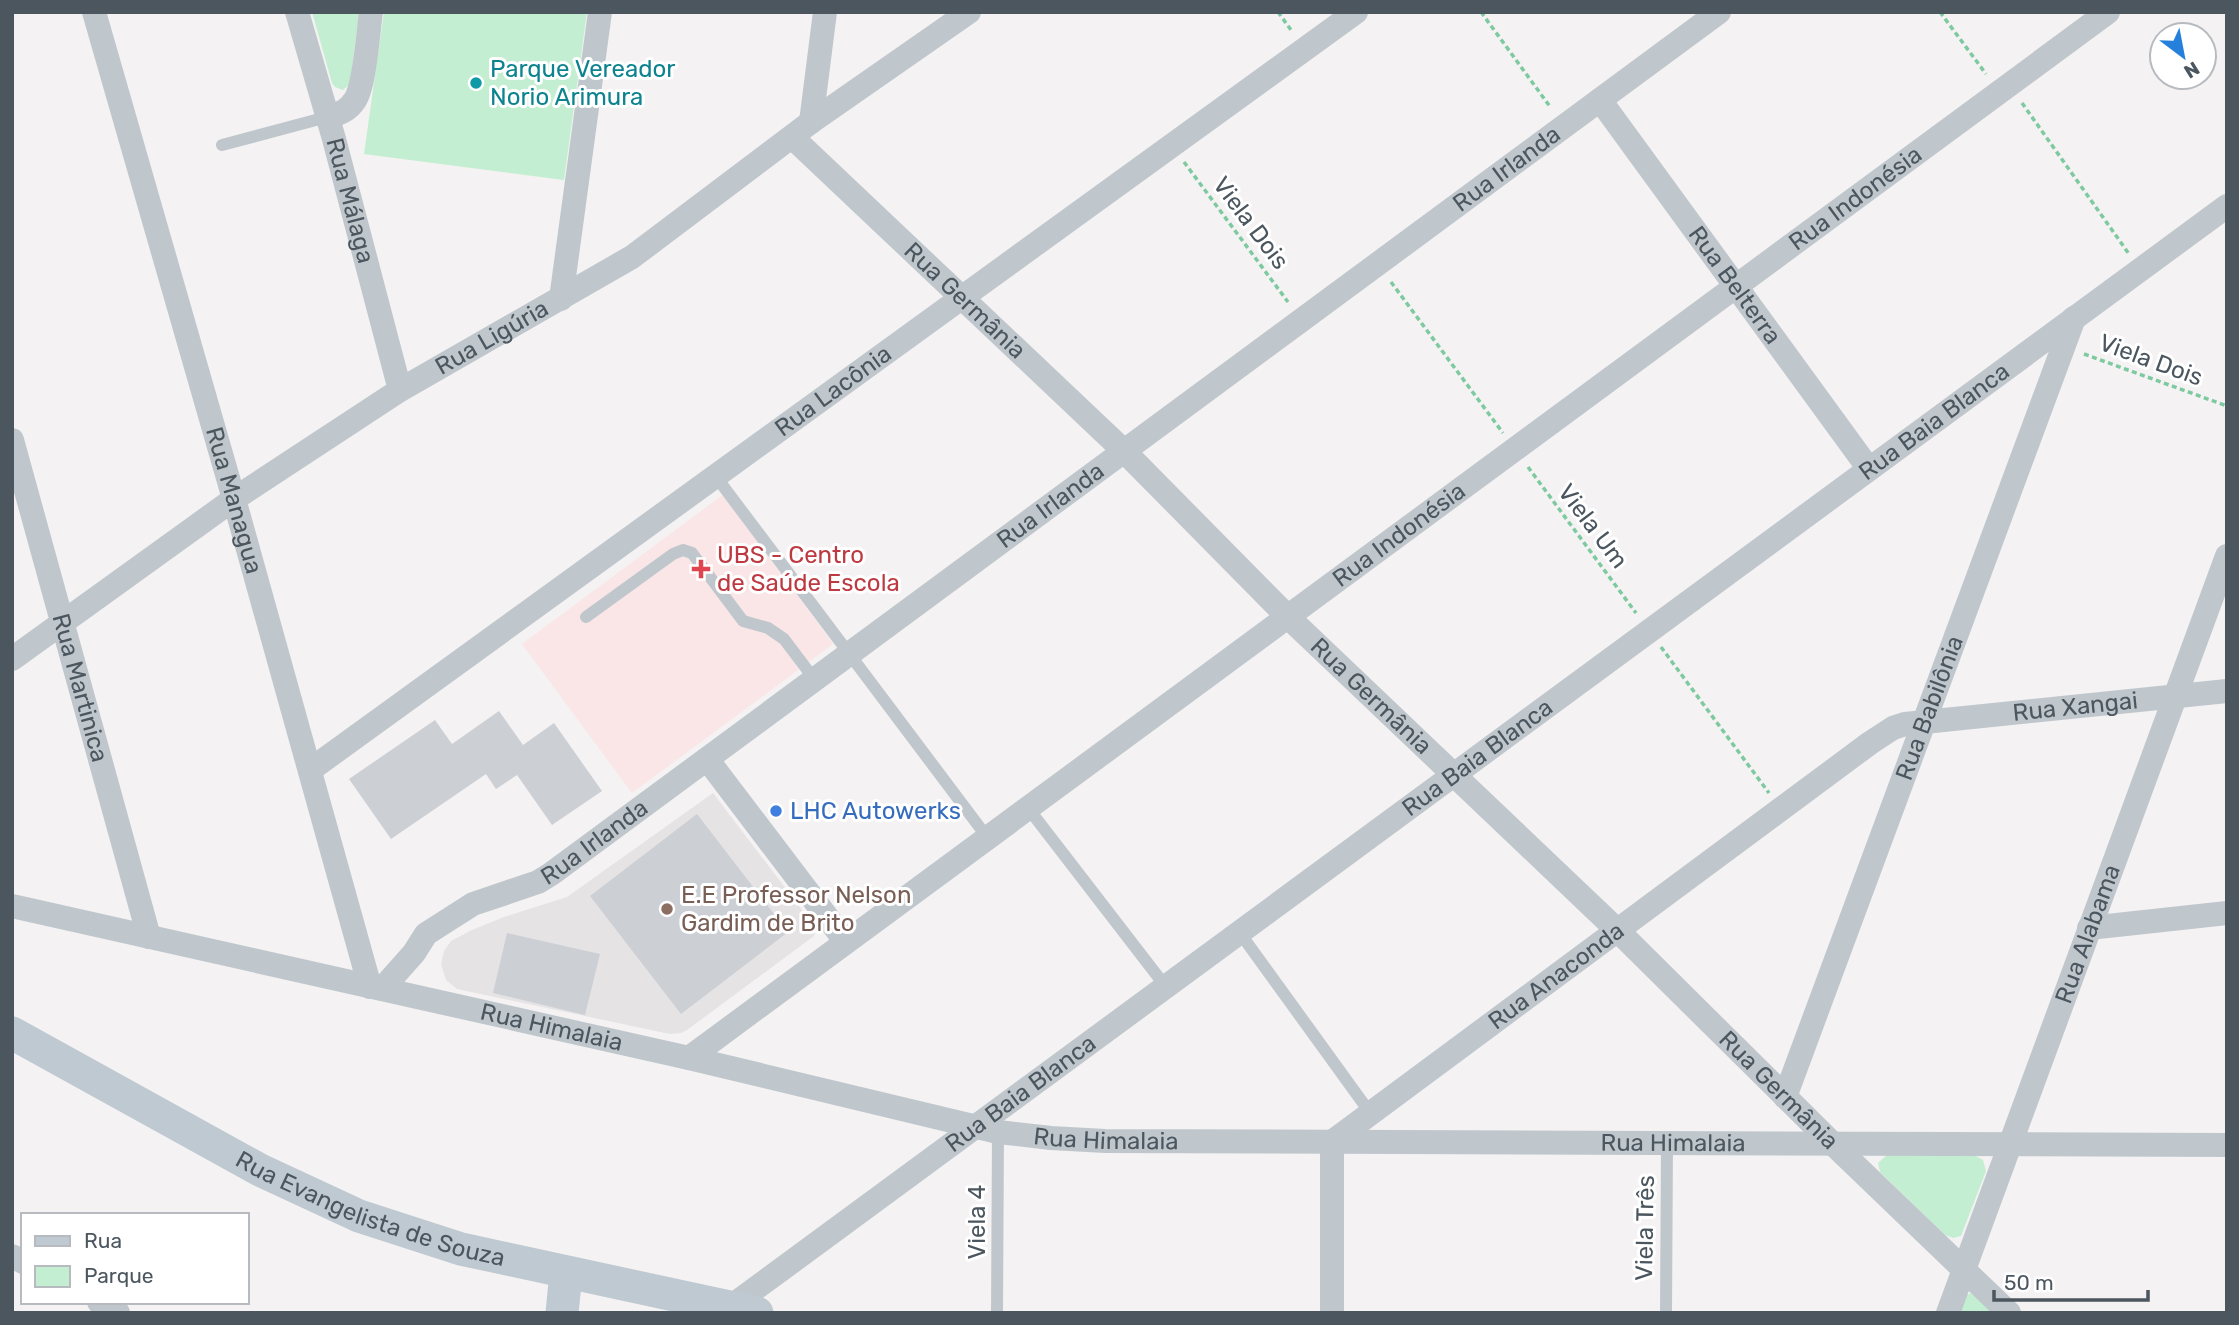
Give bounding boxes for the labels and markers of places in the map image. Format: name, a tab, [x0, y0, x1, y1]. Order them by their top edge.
place label: Parque Vereador Norio Arimura	[490, 55, 675, 111]
marker: Parque Vereador Norio Arimura	[468, 75, 484, 91]
place label: UBS - Centro de Saúde Escola	[717, 541, 900, 597]
marker: UBS - Centro de Saúde Escola	[691, 559, 711, 579]
place label: LHC Autowerks	[790, 797, 961, 825]
marker: LHC Autowerks	[768, 803, 784, 819]
place label: E.E Professor Nelson Gardim de Brito	[681, 881, 911, 937]
marker: E.E Professor Nelson Gardim de Brito	[659, 901, 675, 917]

